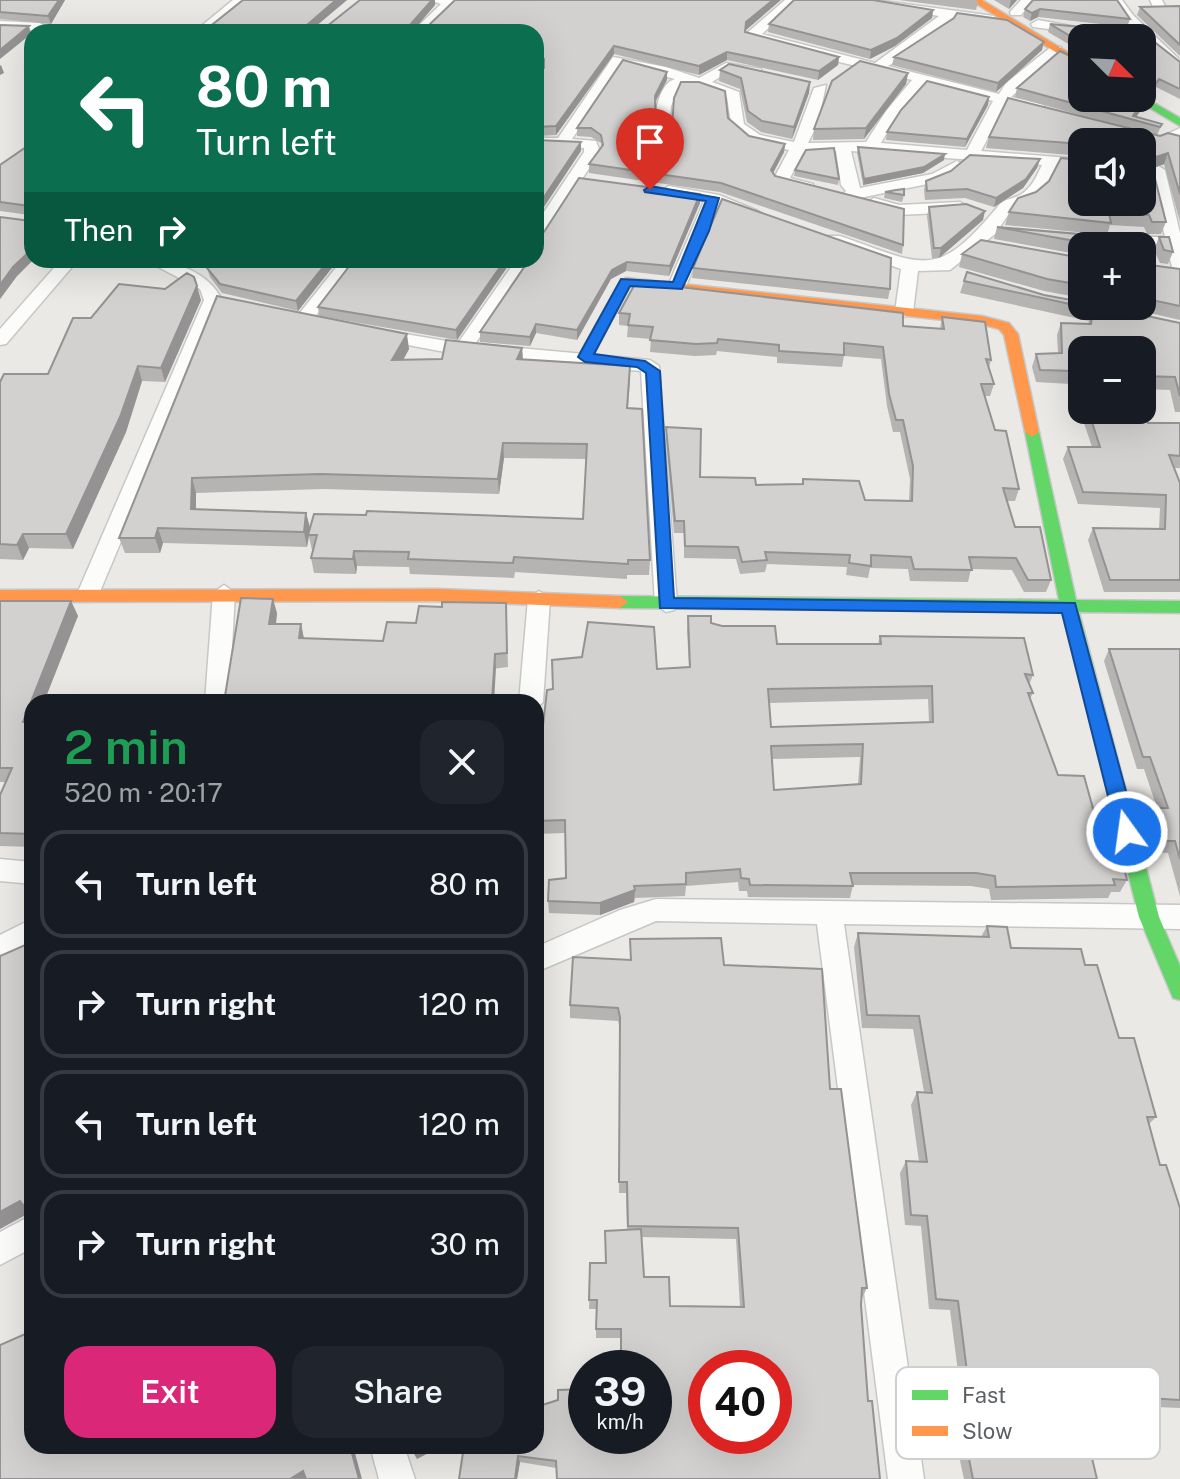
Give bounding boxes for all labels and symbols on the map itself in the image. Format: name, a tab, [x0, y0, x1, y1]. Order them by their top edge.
north arrow	[1068, 24, 1156, 112]
pin	[616, 108, 684, 190]
position arrow	[1085, 790, 1169, 874]
speed limit sign: 40	[688, 1350, 792, 1454]
legend	[896, 1367, 1160, 1459]
text: Fast	[962, 1382, 1006, 1408]
text: Slow	[962, 1418, 1012, 1444]

